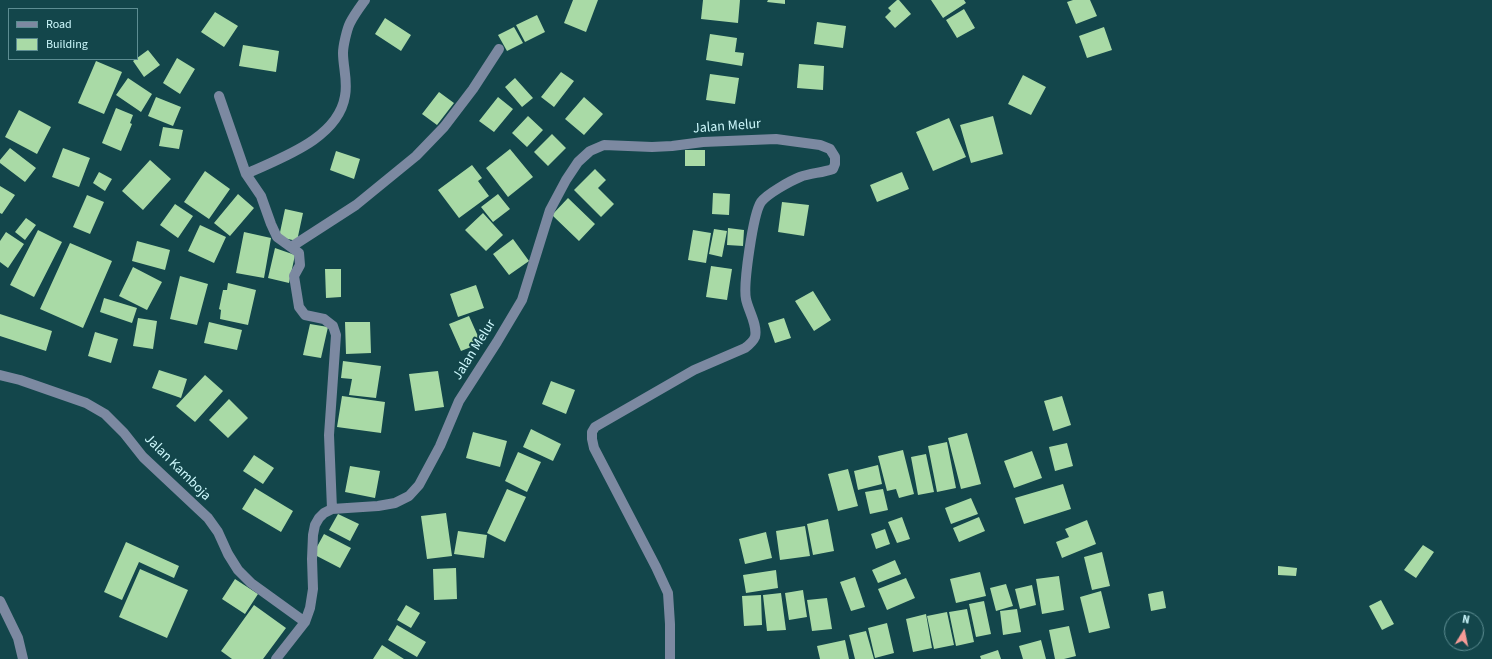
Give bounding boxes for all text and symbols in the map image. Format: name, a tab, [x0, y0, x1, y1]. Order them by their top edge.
legend	[8, 8, 138, 60]
text: Road	[46, 16, 72, 33]
text: Building	[46, 36, 88, 53]
street label: Jalan Melur	[692, 116, 762, 138]
street label: Jalan Melur	[450, 317, 500, 383]
street label: Jalan Kamboja	[140, 431, 214, 505]
north arrow	[1444, 611, 1484, 651]
text: N	[1461, 612, 1471, 628]

